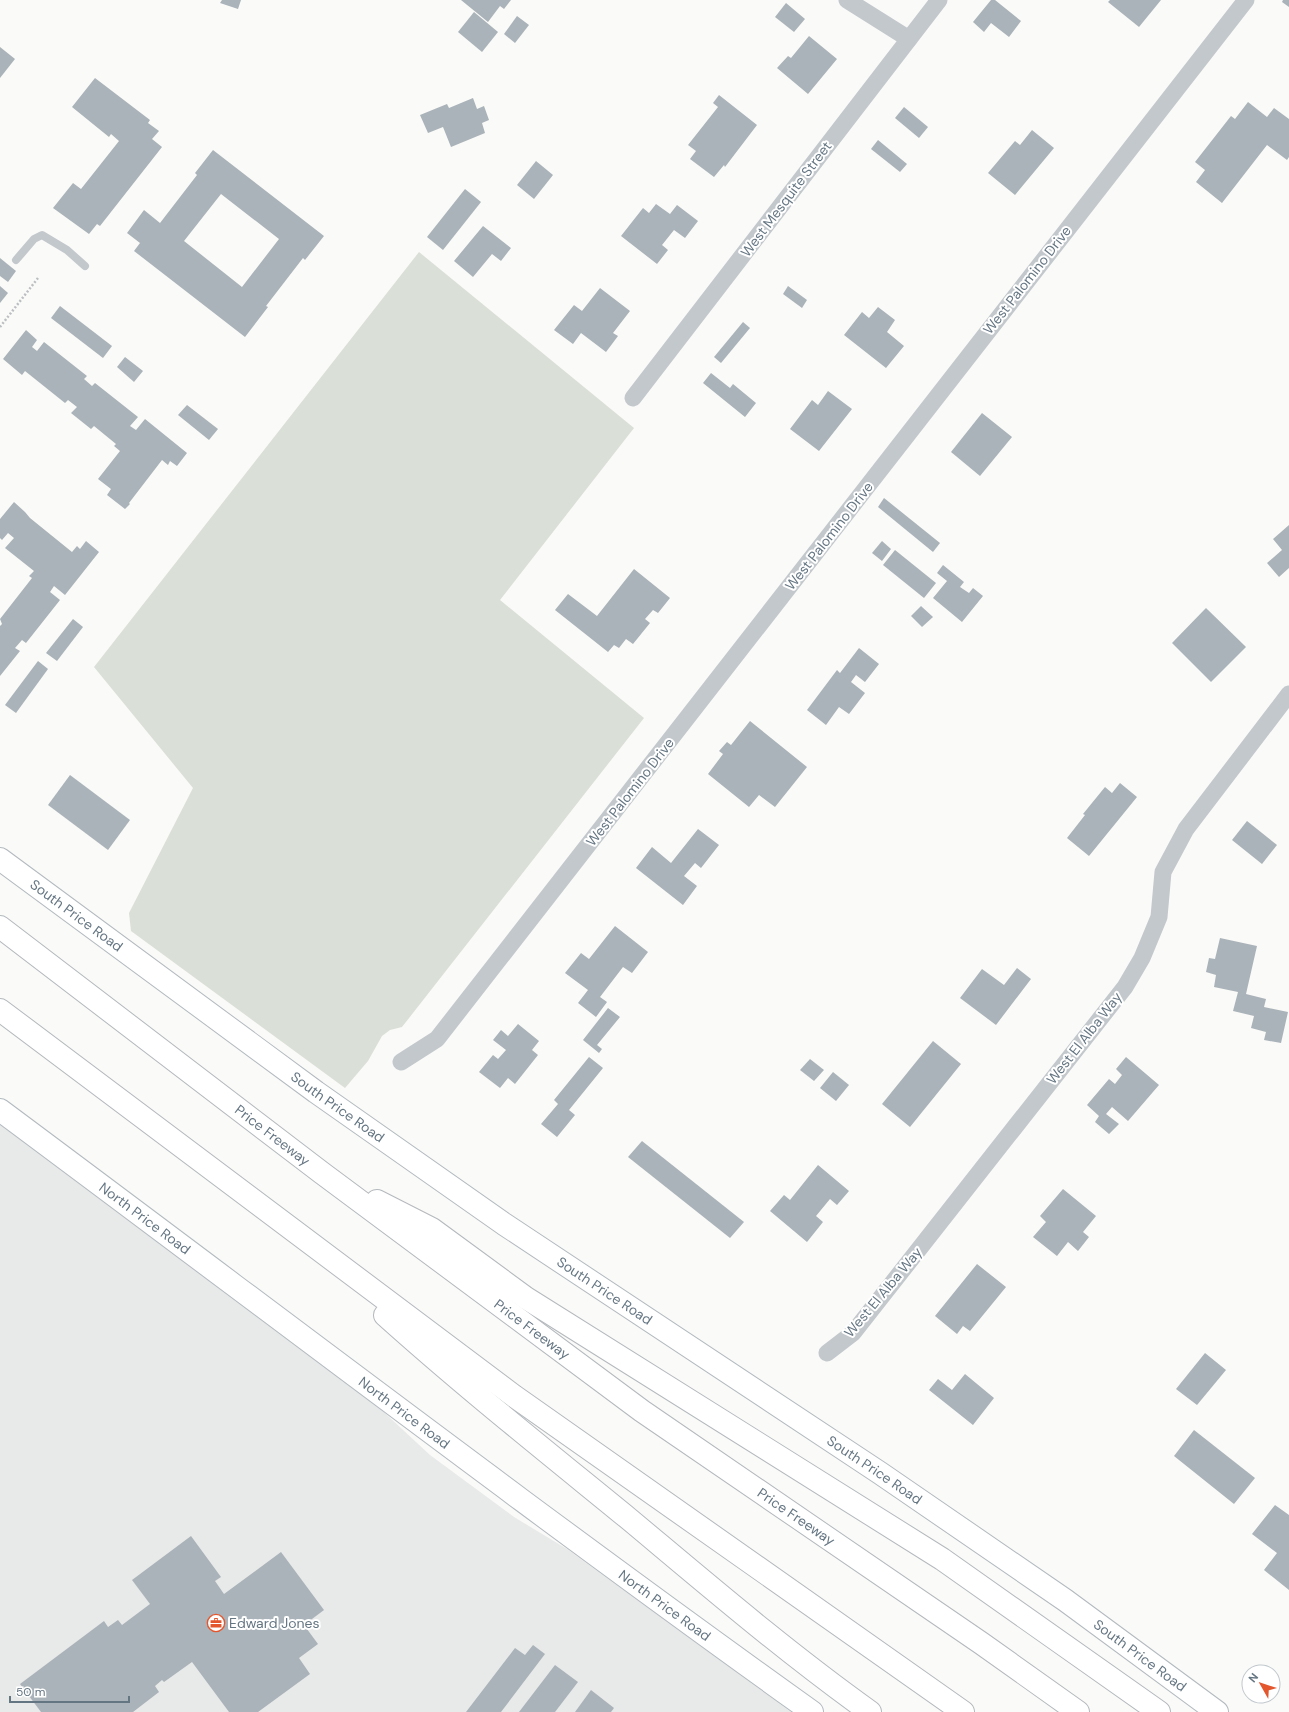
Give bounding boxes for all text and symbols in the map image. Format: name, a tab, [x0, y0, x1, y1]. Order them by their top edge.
street label: West Mesquite Street	[737, 138, 835, 260]
street label: West Palomino Drive	[979, 222, 1075, 338]
street label: West Palomino Drive	[781, 478, 877, 594]
street label: West Palomino Drive	[582, 734, 678, 850]
street label: South Price Road	[27, 875, 126, 955]
street label: West El Alba Way	[1042, 988, 1126, 1088]
street label: South Price Road	[287, 1068, 388, 1146]
street label: Price Freeway	[231, 1101, 314, 1170]
street label: North Price Road	[96, 1178, 194, 1258]
street label: West El Alba Way	[840, 1243, 926, 1341]
street label: South Price Road	[553, 1253, 656, 1329]
street label: Price Freeway	[491, 1295, 574, 1363]
street label: North Price Road	[355, 1373, 453, 1453]
street label: South Price Road	[824, 1431, 926, 1508]
street label: Price Freeway	[754, 1484, 839, 1550]
street label: North Price Road	[615, 1566, 714, 1645]
office icon: Edward Jones	[206, 1613, 226, 1633]
place label: Edward Jones	[229, 1614, 319, 1632]
street label: South Price Road	[1090, 1615, 1190, 1695]
north arrow	[1241, 1664, 1281, 1704]
text: N	[1245, 1670, 1261, 1685]
scale bar	[10, 1678, 129, 1704]
text: 50 m	[16, 1684, 45, 1700]

